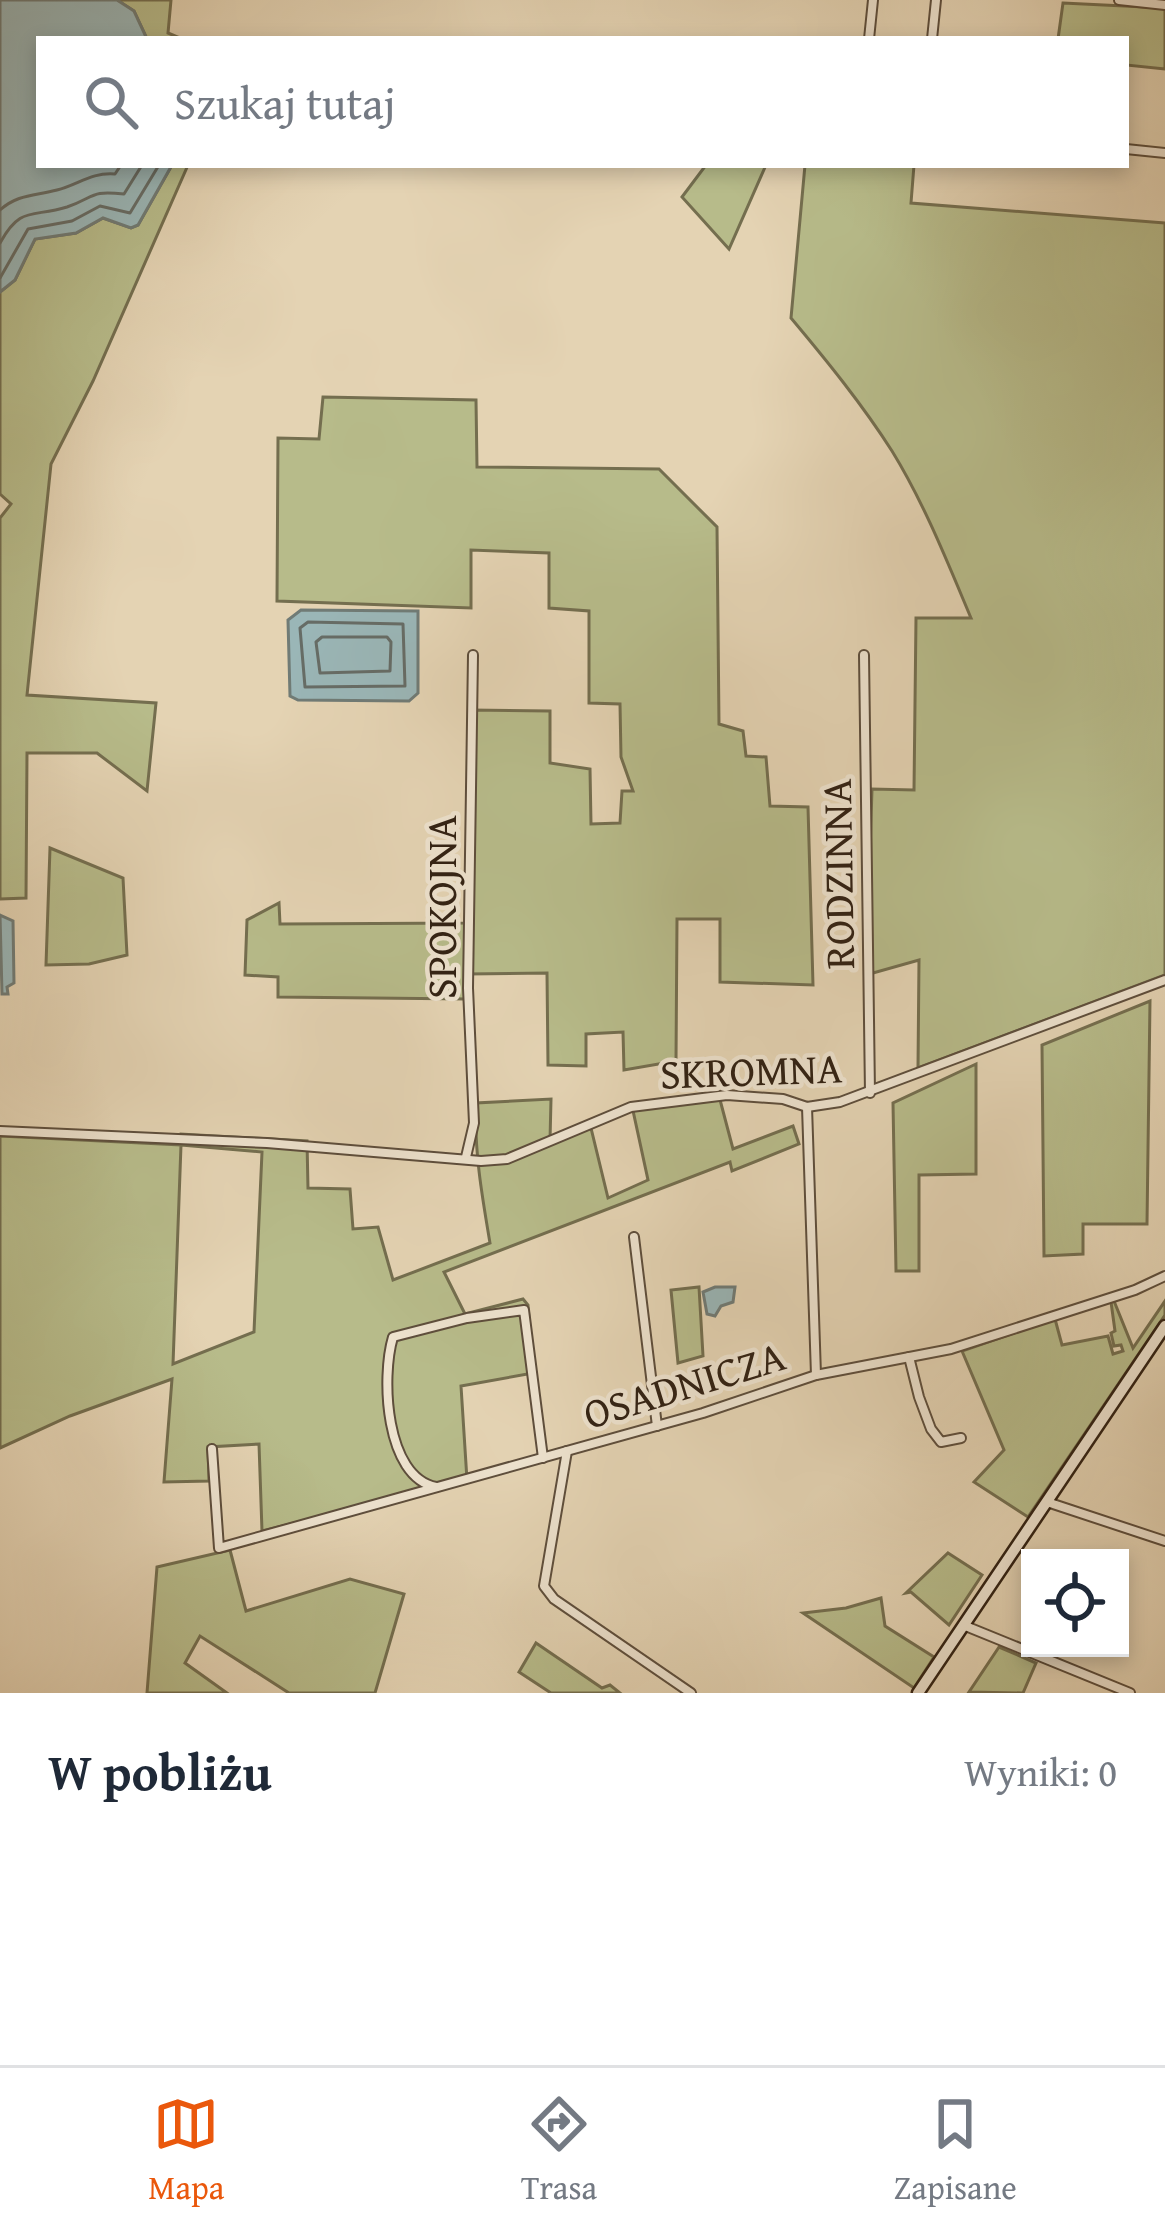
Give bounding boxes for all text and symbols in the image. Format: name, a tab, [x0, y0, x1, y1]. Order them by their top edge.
search box	[36, 36, 1129, 168]
icon: search	[78, 69, 144, 135]
text: Szukaj tutaj	[174, 70, 396, 135]
street label: RODZINNA	[805, 778, 869, 970]
street label: SPOKOJNA	[410, 815, 471, 999]
street label: SKROMNA	[659, 1036, 844, 1104]
street label: OSADNICZA	[576, 1324, 793, 1444]
map controls	[1021, 1549, 1129, 1657]
button: locate	[1021, 1549, 1129, 1657]
text: W pobliżu	[48, 1734, 272, 1809]
text: Wyniki: 0	[964, 1743, 1117, 1800]
tab: Mapa	[148, 2091, 224, 2211]
tab: Trasa	[521, 2091, 597, 2211]
tab: Zapisane	[894, 2091, 1017, 2211]

